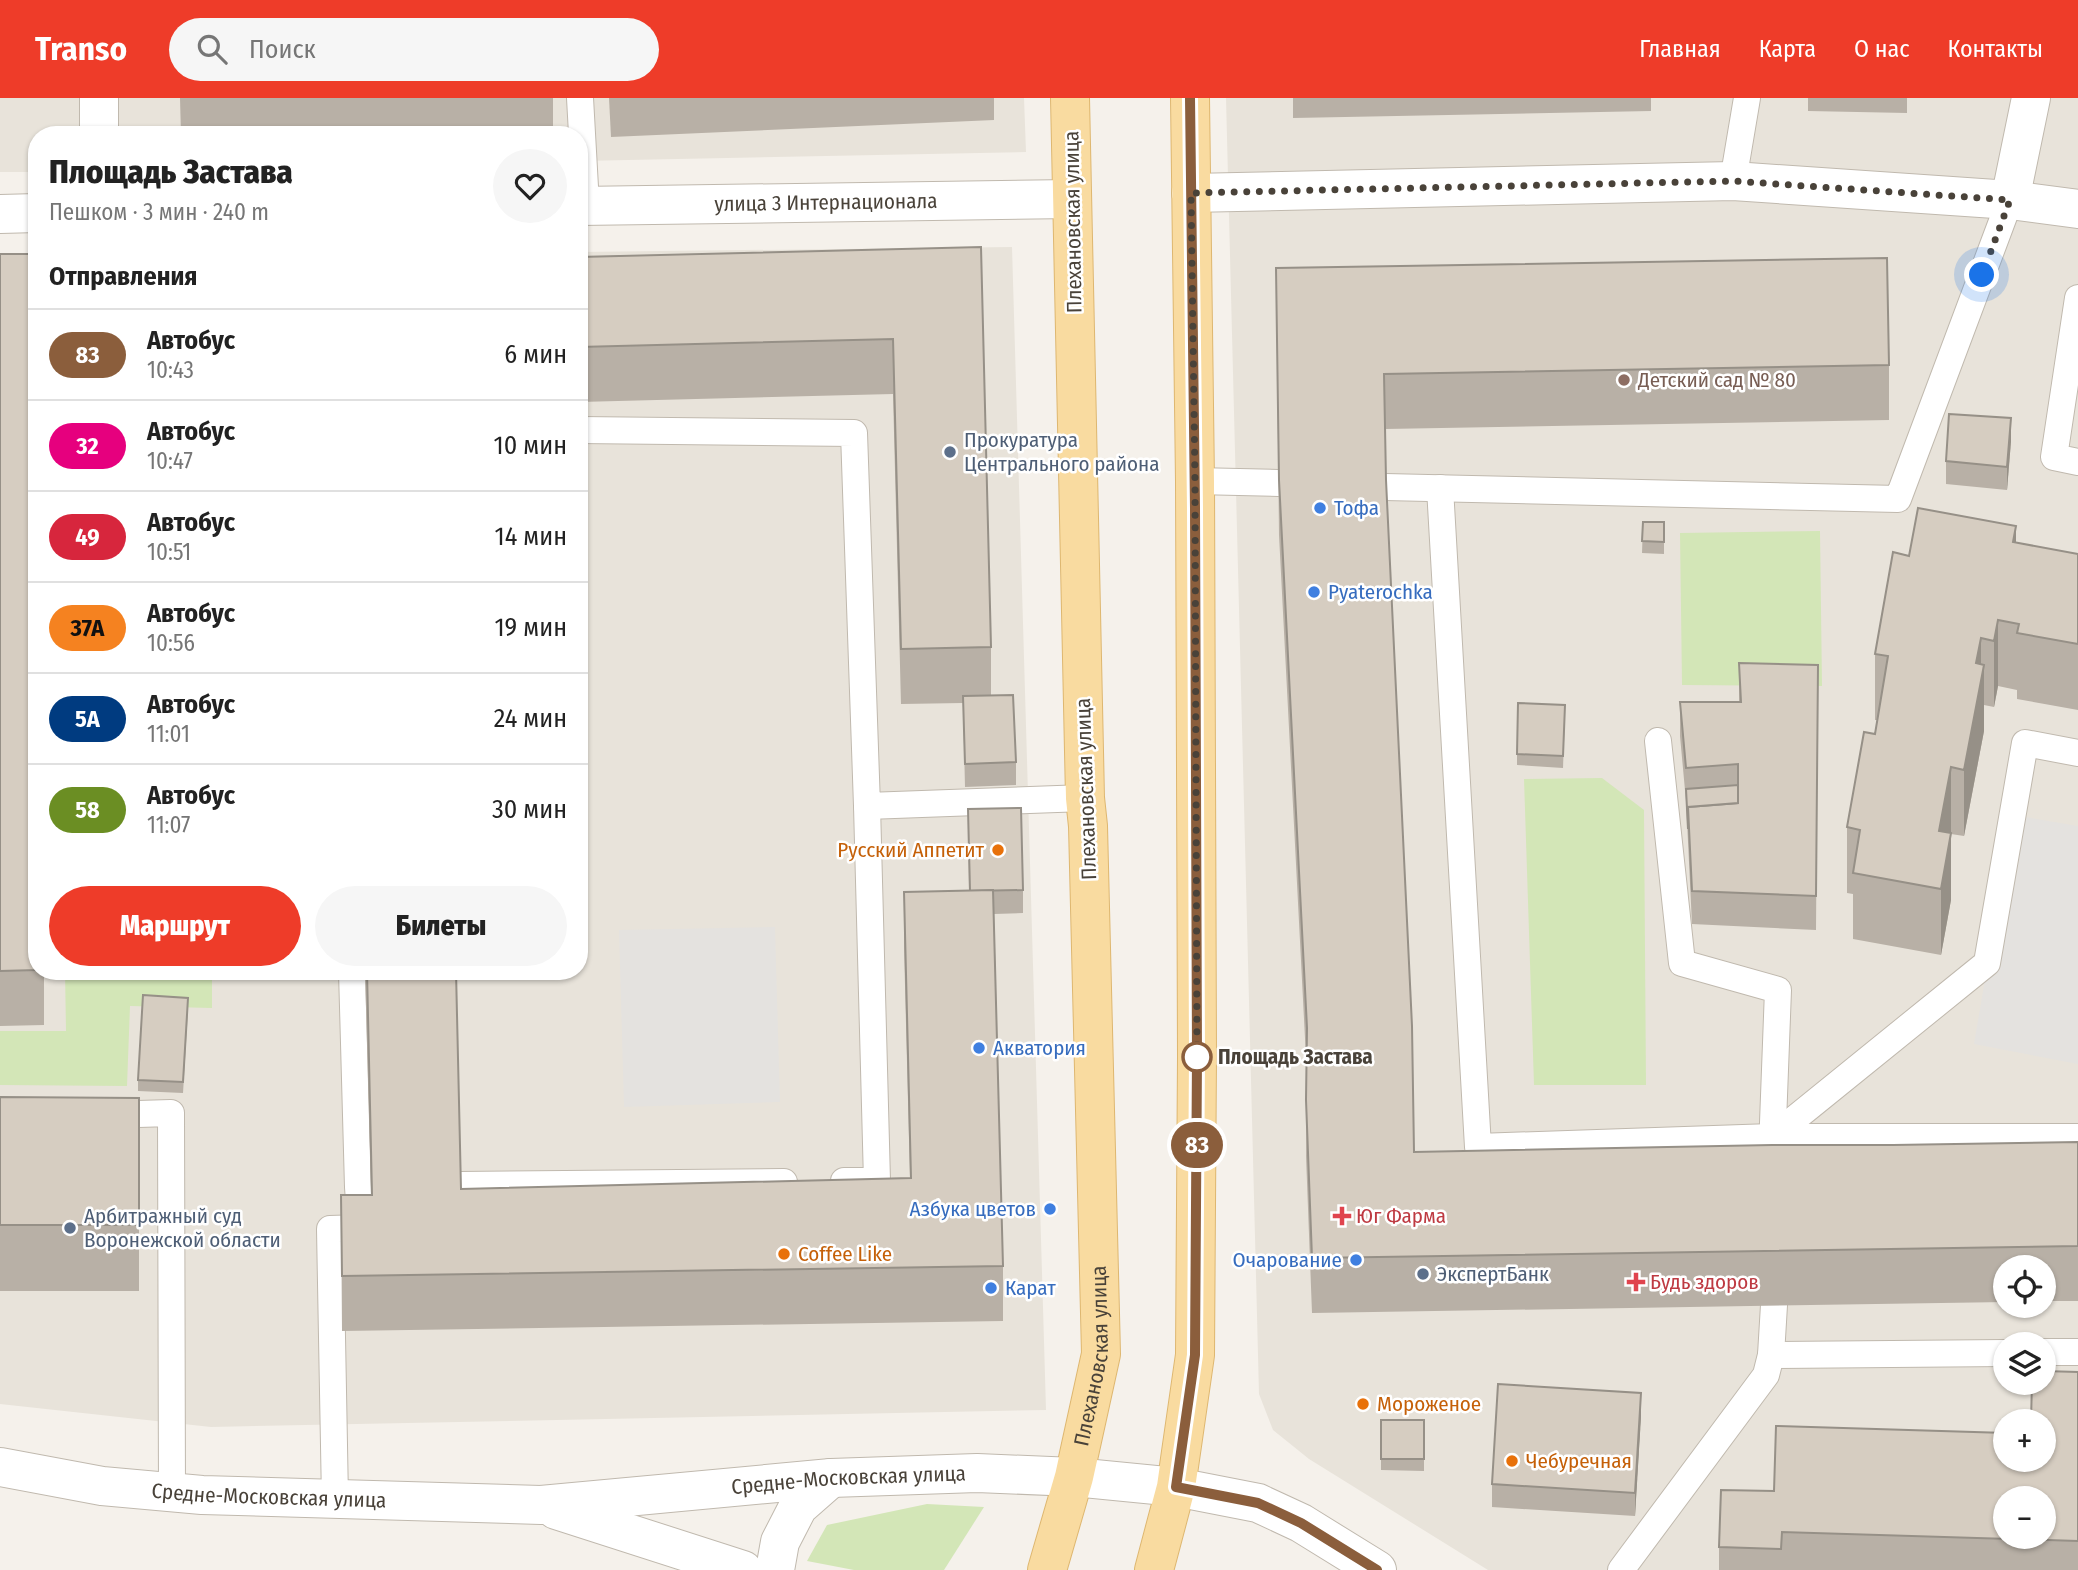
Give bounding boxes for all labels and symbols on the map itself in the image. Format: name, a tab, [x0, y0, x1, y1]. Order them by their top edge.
street label: Плехановская улица	[1058, 131, 1088, 313]
street label: улица 3 Интернационала	[714, 188, 938, 217]
your location	[1964, 257, 1999, 292]
place label: Детский сад № 80	[1637, 367, 1796, 393]
marker: Детский сад № 80	[1616, 372, 1632, 388]
place label: Прокуратура Центрального района	[964, 427, 1159, 477]
marker: Прокуратура Центрального района	[942, 444, 958, 460]
place label: Тофа	[1334, 495, 1379, 521]
marker: Тофа	[1312, 500, 1328, 516]
place label: Pyaterochka	[1328, 579, 1433, 605]
marker: Pyaterochka	[1306, 584, 1322, 600]
street label: Плехановская улица	[1070, 697, 1102, 881]
place label: Русский Аппетит	[837, 837, 984, 863]
marker: Русский Аппетит	[990, 842, 1006, 858]
place label: Акватория	[993, 1035, 1086, 1061]
marker: Акватория	[971, 1040, 987, 1056]
marker: Площадь Застава	[1182, 1042, 1212, 1072]
place label: Площадь Застава	[1218, 1044, 1373, 1070]
line badge: 83	[1166, 1122, 1228, 1168]
place label: Азбука цветов	[910, 1196, 1036, 1222]
marker: Азбука цветов	[1042, 1201, 1058, 1217]
place label: Арбитражный суд Воронежской области	[84, 1203, 281, 1253]
place label: Юг Фарма	[1356, 1203, 1446, 1229]
marker: Юг Фарма	[1334, 1208, 1350, 1224]
marker: Арбитражный суд Воронежской области	[62, 1220, 78, 1236]
place label: Coffee Like	[798, 1241, 892, 1267]
marker: Coffee Like	[776, 1246, 792, 1262]
place label: Очарование	[1232, 1247, 1342, 1273]
marker: Очарование	[1348, 1252, 1364, 1268]
place label: ЭкспертБанк	[1437, 1261, 1549, 1287]
street label: Плехановская улица	[1068, 1265, 1114, 1449]
marker: ЭкспертБанк	[1415, 1266, 1431, 1282]
place label: Будь здоров	[1650, 1269, 1759, 1295]
marker: Будь здоров	[1628, 1274, 1644, 1290]
place label: Карат	[1005, 1275, 1056, 1301]
marker: Карат	[983, 1280, 999, 1296]
place label: Мороженое	[1377, 1391, 1481, 1417]
marker: Мороженое	[1355, 1396, 1371, 1412]
place label: Чебуречная	[1526, 1448, 1632, 1474]
marker: Чебуречная	[1504, 1453, 1520, 1469]
street label: Средне-Московская улица	[730, 1460, 966, 1500]
street label: Средне-Московская улица	[150, 1478, 387, 1513]

